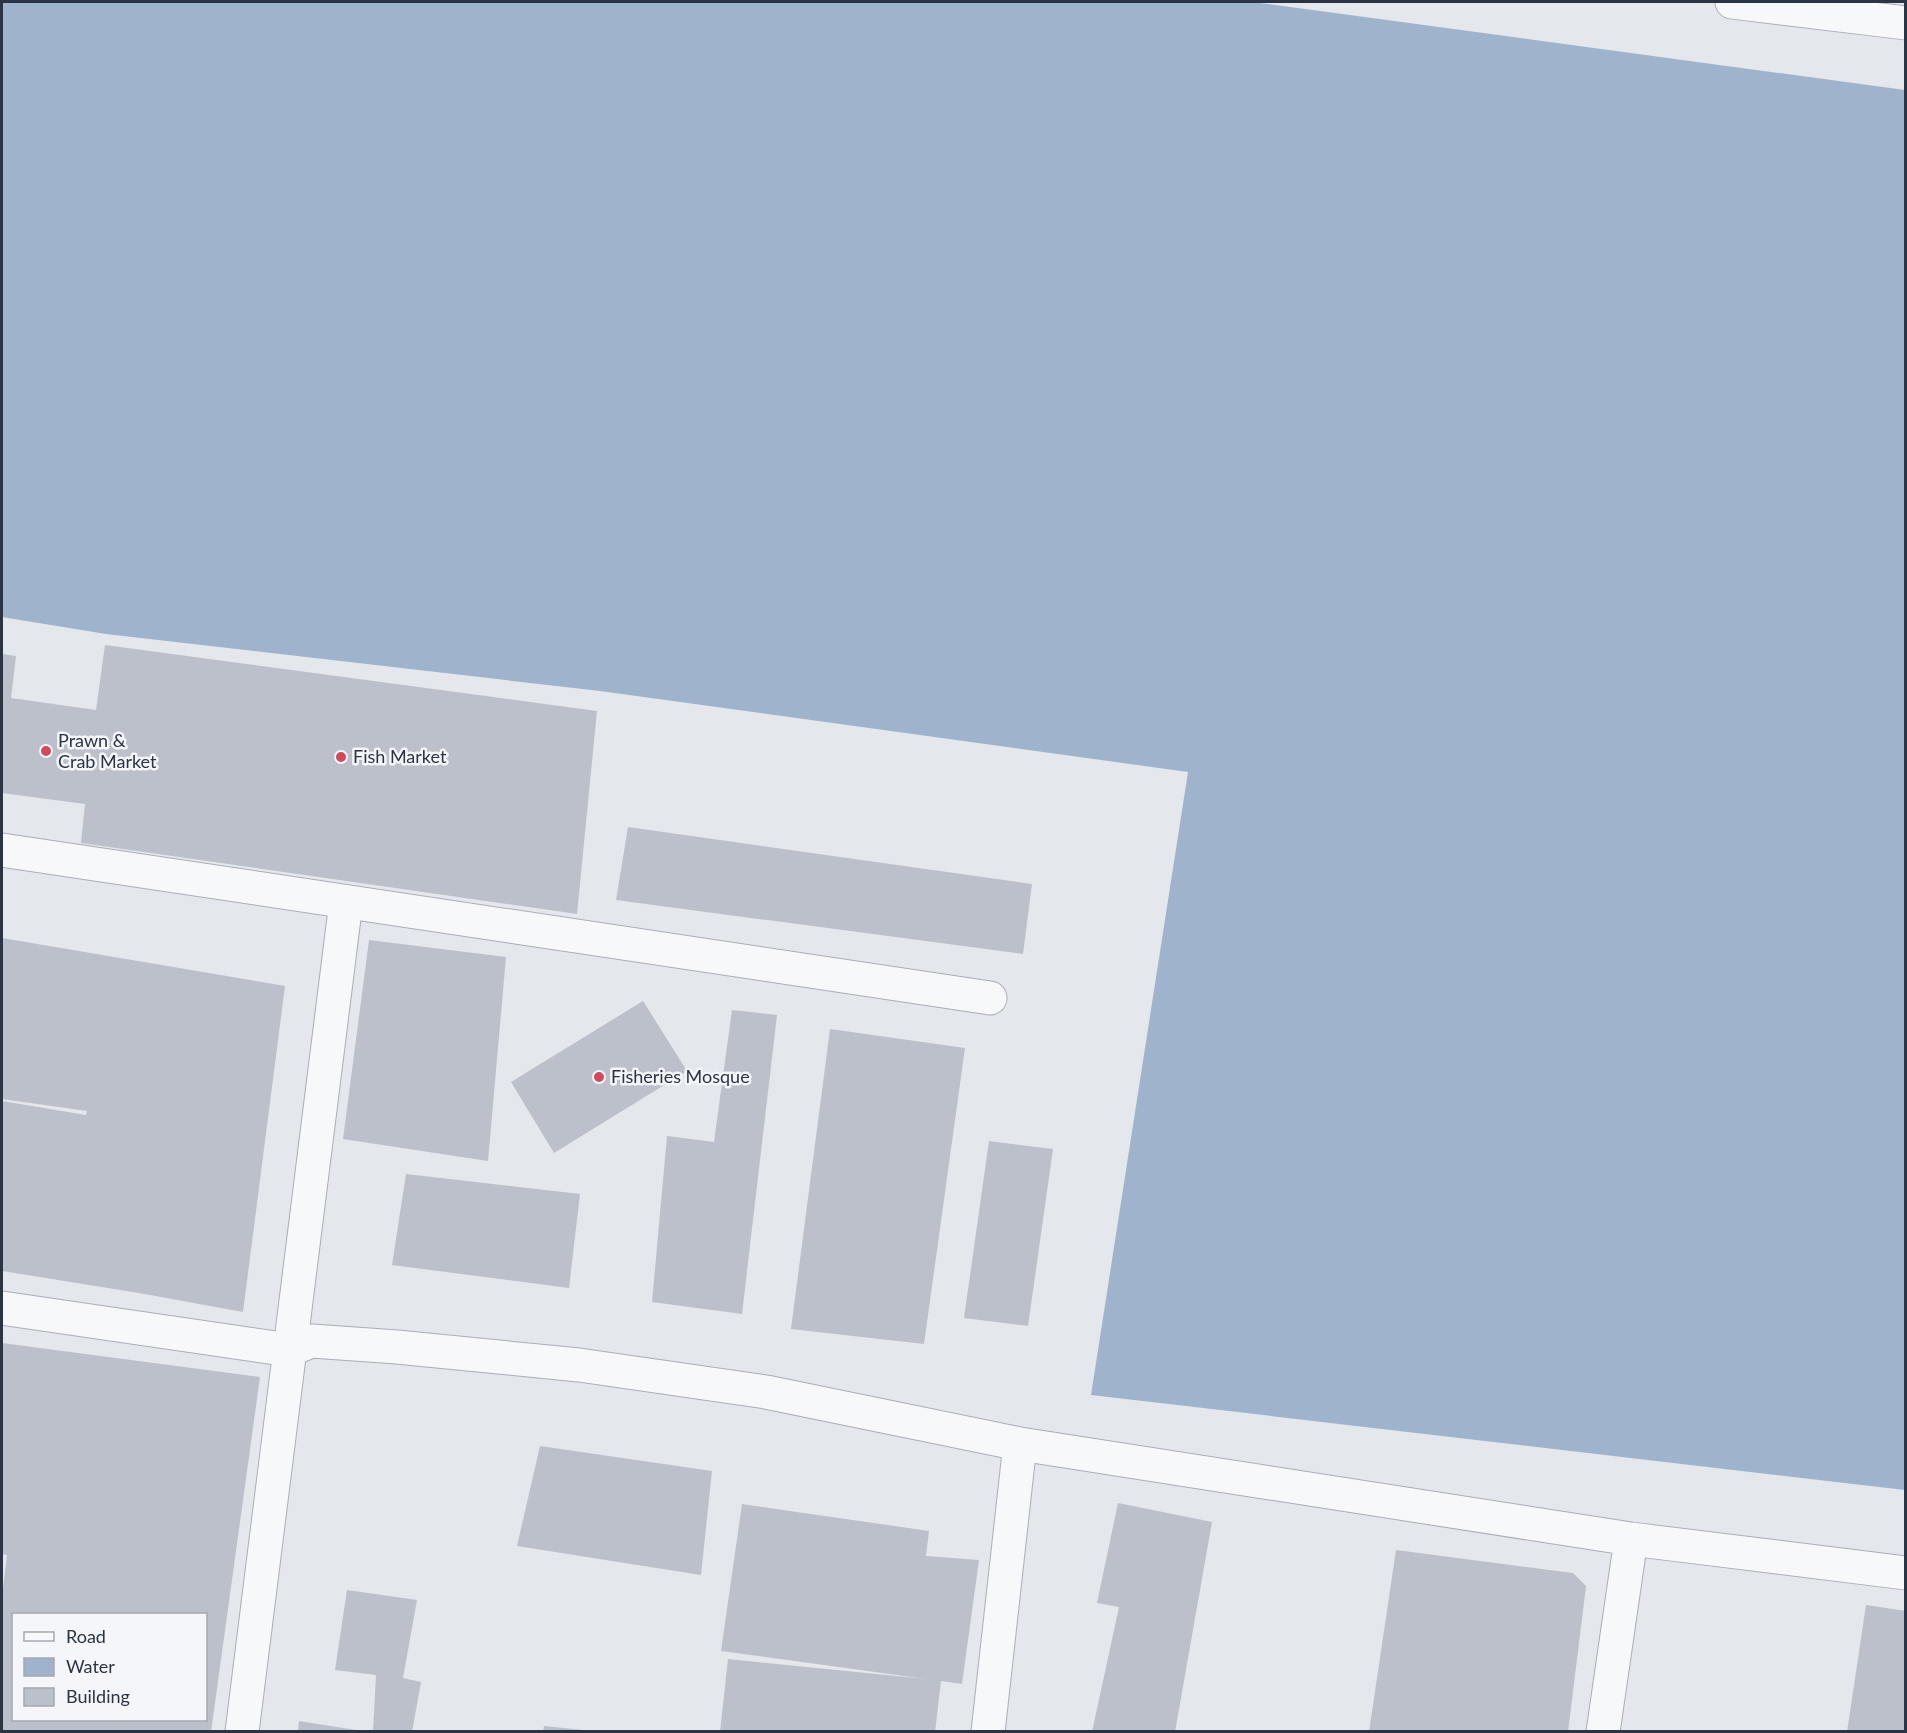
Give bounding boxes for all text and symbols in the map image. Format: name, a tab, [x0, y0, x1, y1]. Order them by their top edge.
place label: Prawn & Crab Market	[58, 729, 157, 772]
marker: Prawn & Crab Market	[39, 744, 53, 758]
place label: Fish Market	[353, 745, 447, 767]
marker: Fish Market	[334, 750, 348, 764]
place label: Fisheries Mosque	[611, 1065, 750, 1087]
marker: Fisheries Mosque	[592, 1070, 606, 1084]
legend	[12, 1613, 207, 1721]
text: Road	[66, 1625, 106, 1647]
text: Water	[66, 1655, 115, 1677]
text: Building	[66, 1685, 130, 1707]

